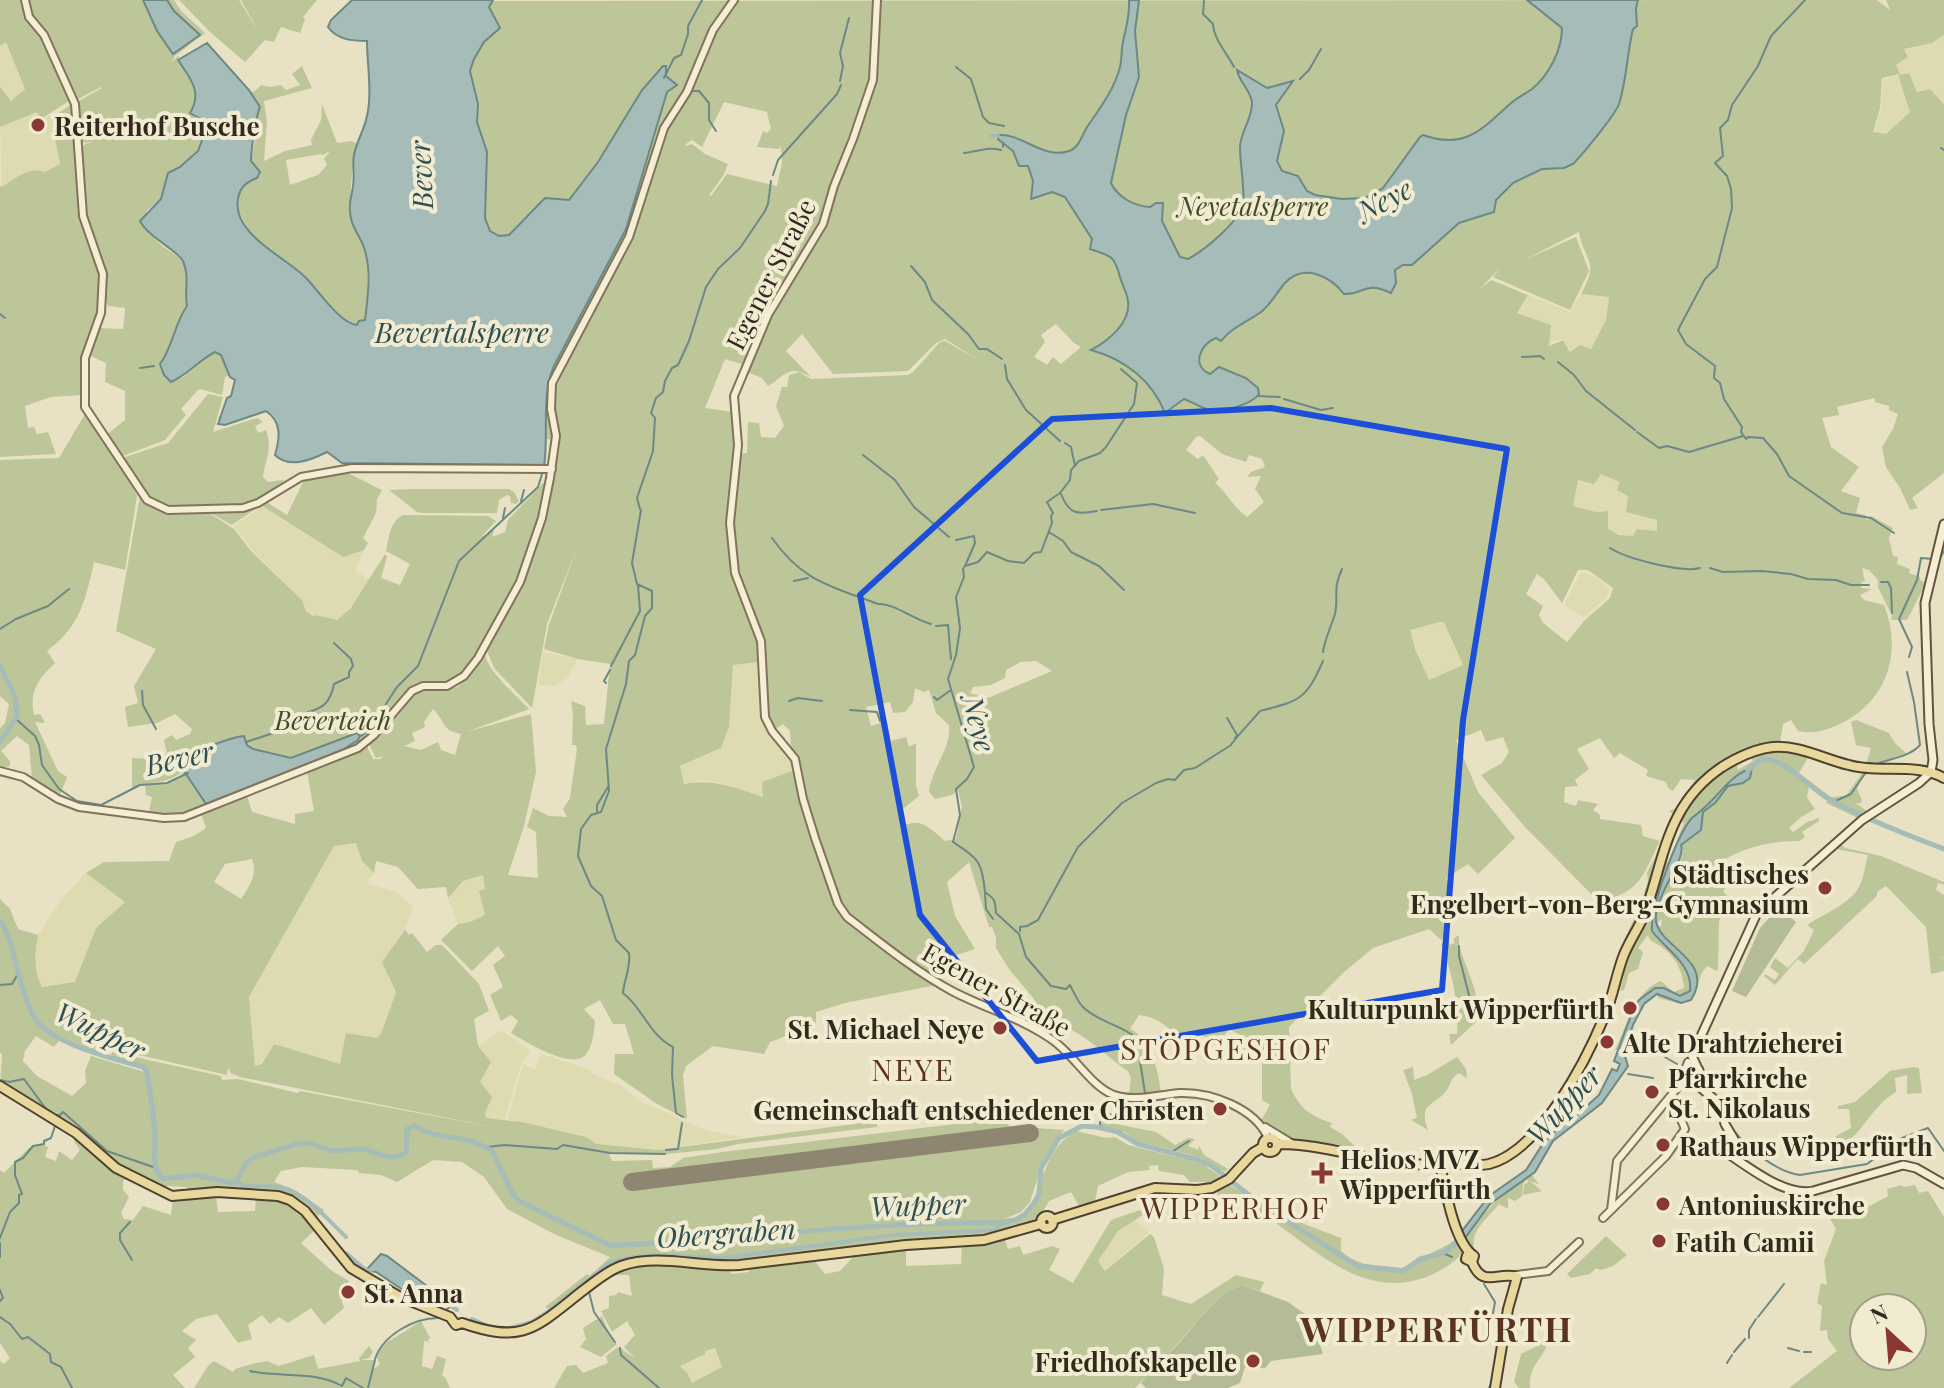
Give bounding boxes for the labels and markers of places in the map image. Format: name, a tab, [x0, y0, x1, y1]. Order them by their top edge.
place label: Reiterhof Busche	[54, 108, 260, 143]
marker: Reiterhof Busche	[29, 116, 47, 134]
place label: Städtisches Engelbert-von-Berg-Gymnasium	[1410, 856, 1809, 921]
marker: Städtisches Engelbert-von-Berg-Gymnasium	[1816, 879, 1834, 897]
place label: Kulturpunkt Wipperfürth	[1307, 991, 1614, 1026]
marker: Kulturpunkt Wipperfürth	[1621, 999, 1639, 1017]
place label: St. Michael Neye	[788, 1011, 984, 1046]
marker: St. Michael Neye	[991, 1019, 1009, 1037]
place label: Alte Drahtzieherei	[1622, 1025, 1843, 1060]
marker: Alte Drahtzieherei	[1598, 1033, 1616, 1051]
place label: Pfarrkirche St. Nikolaus	[1668, 1060, 1811, 1125]
marker: Pfarrkirche St. Nikolaus	[1643, 1083, 1661, 1101]
place label: Gemeinschaft entschiedener Christen	[753, 1092, 1204, 1127]
marker: Gemeinschaft entschiedener Christen	[1211, 1100, 1229, 1118]
place label: Rathaus Wipperfürth	[1679, 1128, 1933, 1163]
marker: Rathaus Wipperfürth	[1654, 1136, 1672, 1154]
place label: Helios MVZ Wipperfürth	[1339, 1141, 1491, 1206]
marker: Helios MVZ Wipperfürth	[1311, 1162, 1333, 1184]
place label: Antoniuskirche	[1678, 1187, 1865, 1222]
marker: Antoniuskirche	[1654, 1195, 1672, 1213]
place label: Fatih Camii	[1675, 1224, 1814, 1259]
marker: Fatih Camii	[1650, 1232, 1668, 1250]
place label: St. Anna	[364, 1275, 464, 1310]
marker: St. Anna	[339, 1283, 357, 1301]
place label: Friedhofskapelle	[1035, 1344, 1237, 1379]
marker: Friedhofskapelle	[1244, 1352, 1262, 1370]

